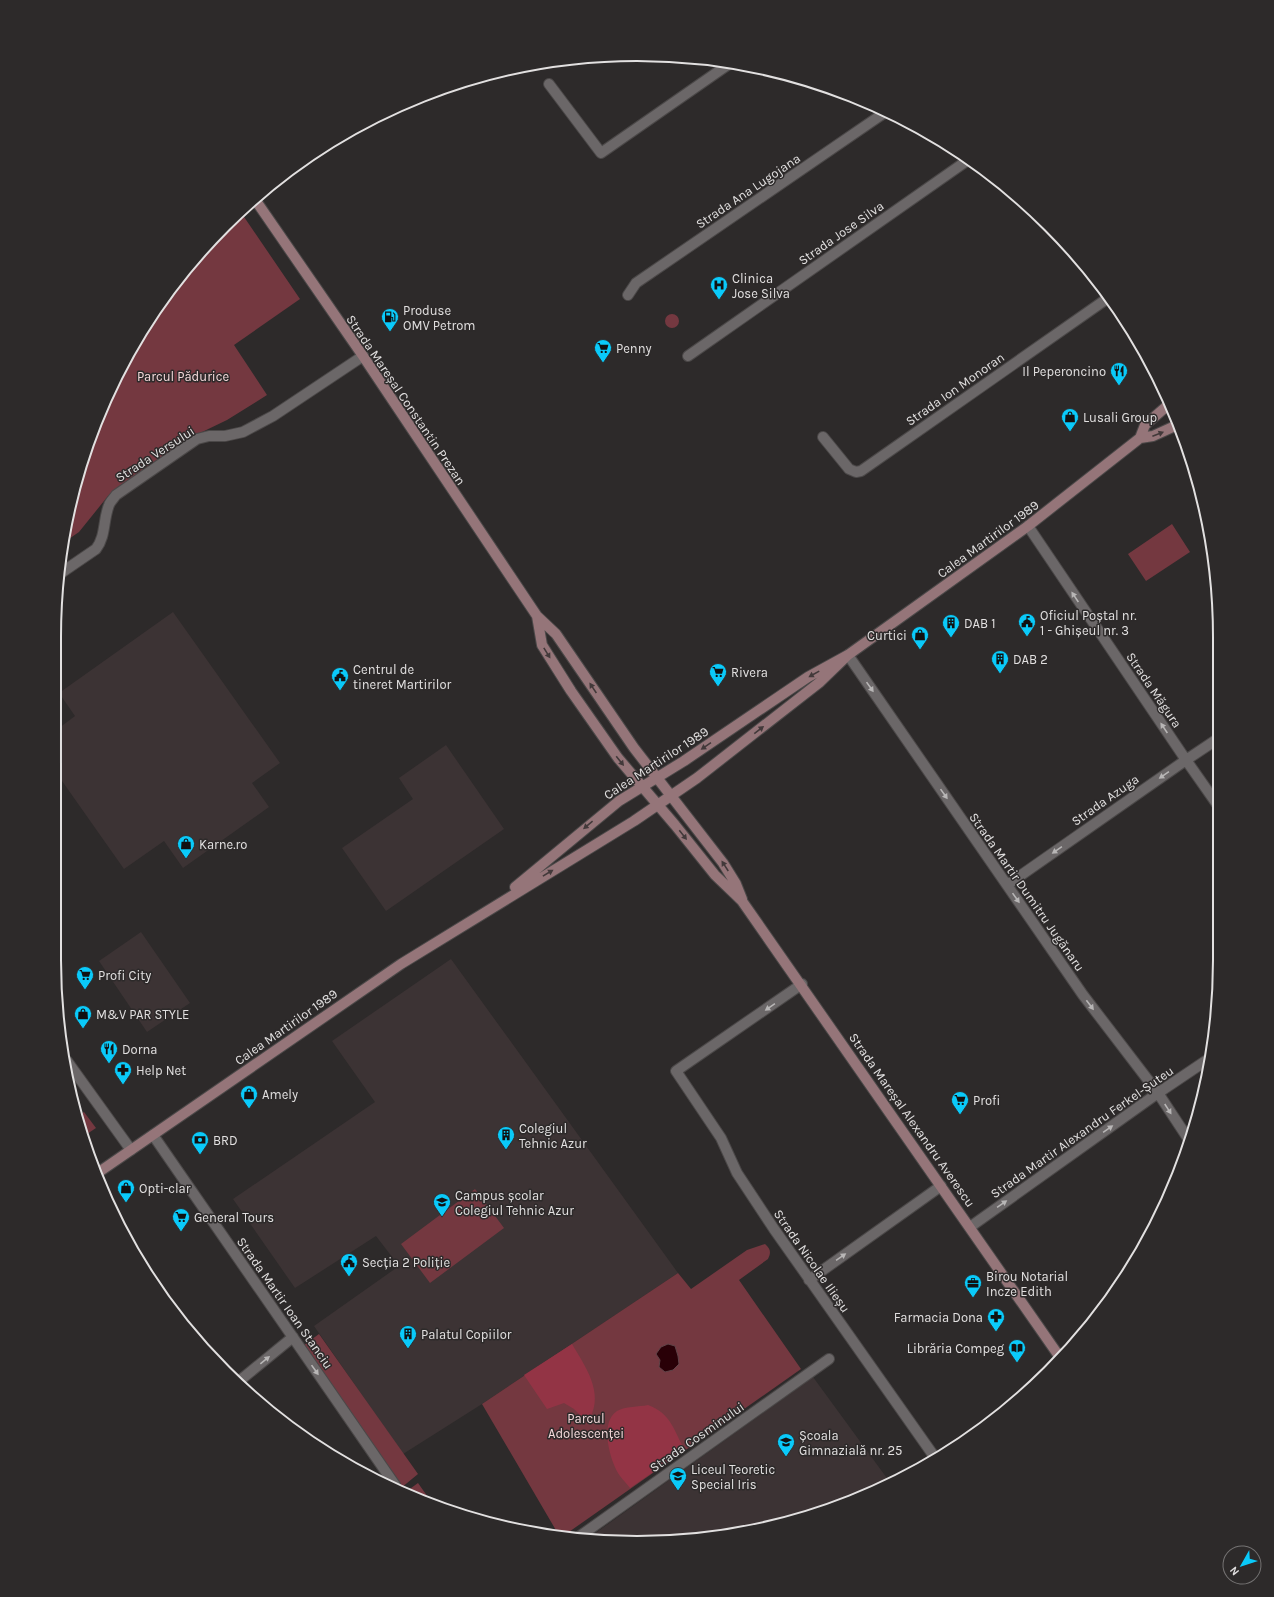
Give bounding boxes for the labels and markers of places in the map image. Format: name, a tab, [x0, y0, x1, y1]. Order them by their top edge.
place label: Clinica Jose Silva	[732, 271, 790, 301]
hospital icon: Clinica Jose Silva	[709, 275, 729, 300]
place label: Produse OMV Petrom	[403, 303, 476, 333]
fuel station icon: Produse OMV Petrom	[380, 307, 400, 332]
supermarket icon: Penny	[593, 338, 613, 363]
place label: Penny	[616, 341, 652, 356]
restaurant icon: Il Peperoncino	[1109, 361, 1129, 386]
place label: Il Peperoncino	[1022, 364, 1106, 379]
shop icon: Lusali Group	[1060, 407, 1080, 432]
place label: Lusali Group	[1083, 410, 1157, 425]
place label: Oficiul Poștal nr. 1 - Ghișeul nr. 3	[1040, 608, 1137, 638]
public building icon: Oficiul Poștal nr. 1 - Ghișeul nr. 3	[1017, 612, 1037, 637]
building icon: DAB 1	[941, 613, 961, 638]
place label: DAB 1	[964, 616, 996, 631]
shop icon: Curtici	[910, 625, 930, 650]
place label: Curtici	[867, 628, 907, 643]
building icon: DAB 2	[990, 649, 1010, 674]
place label: DAB 2	[1013, 652, 1048, 667]
place label: Centrul de tineret Martirilor	[353, 662, 452, 692]
supermarket icon: Rivera	[708, 662, 728, 687]
place label: Rivera	[731, 665, 768, 680]
public building icon: Centrul de tineret Martirilor	[330, 666, 350, 691]
shop icon: Karne.ro	[176, 834, 196, 859]
place label: Karne.ro	[199, 837, 247, 852]
supermarket icon: Profi City	[75, 965, 95, 990]
place label: Profi City	[98, 968, 151, 983]
shop icon: M&V PAR STYLE	[73, 1004, 93, 1029]
place label: M&V PAR STYLE	[96, 1007, 189, 1022]
restaurant icon: Dorna	[99, 1039, 119, 1064]
place label: Dorna	[122, 1042, 157, 1057]
pharmacy icon: Help Net	[113, 1060, 133, 1085]
place label: Help Net	[136, 1063, 186, 1078]
shop icon: Amely	[239, 1084, 259, 1109]
place label: Amely	[262, 1087, 298, 1102]
supermarket icon: Profi	[950, 1090, 970, 1115]
place label: Profi	[973, 1093, 1000, 1108]
place label: Colegiul Tehnic Azur	[519, 1121, 587, 1151]
building icon: Colegiul Tehnic Azur	[496, 1125, 516, 1150]
bank icon: BRD	[190, 1130, 210, 1155]
place label: BRD	[213, 1133, 238, 1148]
shop icon: Opti-clar	[116, 1178, 136, 1203]
place label: Opti-clar	[139, 1181, 191, 1196]
place label: Campus școlar Colegiul Tehnic Azur	[455, 1188, 574, 1218]
school or university icon: Campus școlar Colegiul Tehnic Azur	[432, 1192, 452, 1217]
supermarket icon: General Tours	[171, 1207, 191, 1232]
place label: General Tours	[194, 1210, 274, 1225]
public building icon: Secția 2 Poliție	[339, 1252, 359, 1277]
place label: Secția 2 Poliție	[362, 1255, 450, 1270]
place label: Birou Notarial Incze Edith	[986, 1269, 1068, 1299]
office icon: Birou Notarial Incze Edith	[963, 1273, 983, 1298]
pharmacy icon: Farmacia Dona	[986, 1307, 1006, 1332]
place label: Farmacia Dona	[894, 1310, 983, 1325]
building icon: Palatul Copiilor	[398, 1324, 418, 1349]
place label: Palatul Copiilor	[421, 1327, 512, 1342]
library icon: Librăria Compeg	[1007, 1338, 1027, 1363]
place label: Librăria Compeg	[907, 1341, 1005, 1356]
place label: Școala Gimnazială nr. 25	[799, 1428, 902, 1458]
school or university icon: Școala Gimnazială nr. 25	[776, 1432, 796, 1457]
place label: Liceul Teoretic Special Iris	[691, 1462, 775, 1492]
school or university icon: Liceul Teoretic Special Iris	[668, 1466, 688, 1491]

